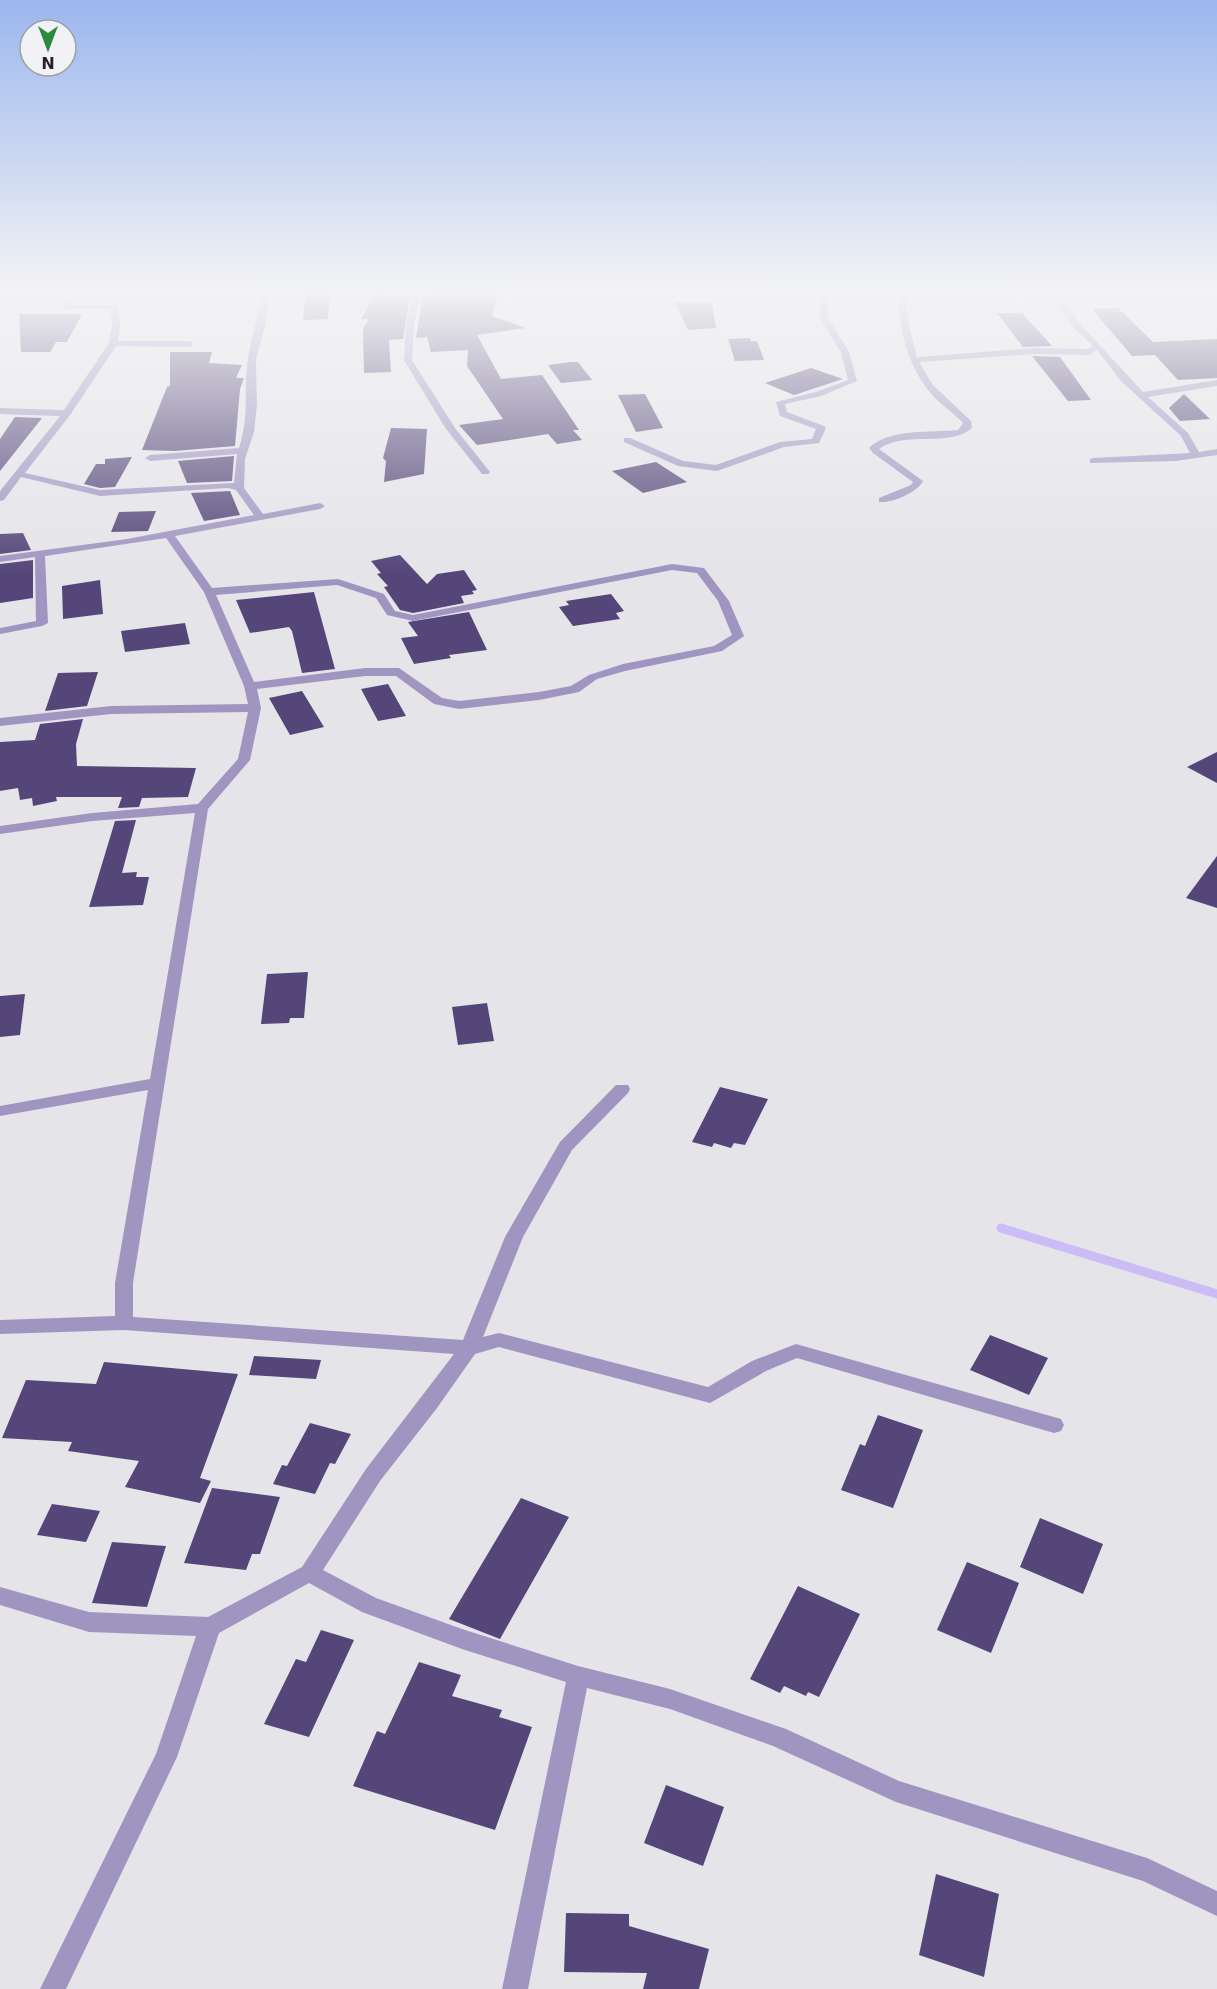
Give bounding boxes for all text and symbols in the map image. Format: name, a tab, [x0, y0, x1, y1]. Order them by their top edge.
north arrow	[18, 18, 78, 78]
text: N	[41, 53, 55, 72]

